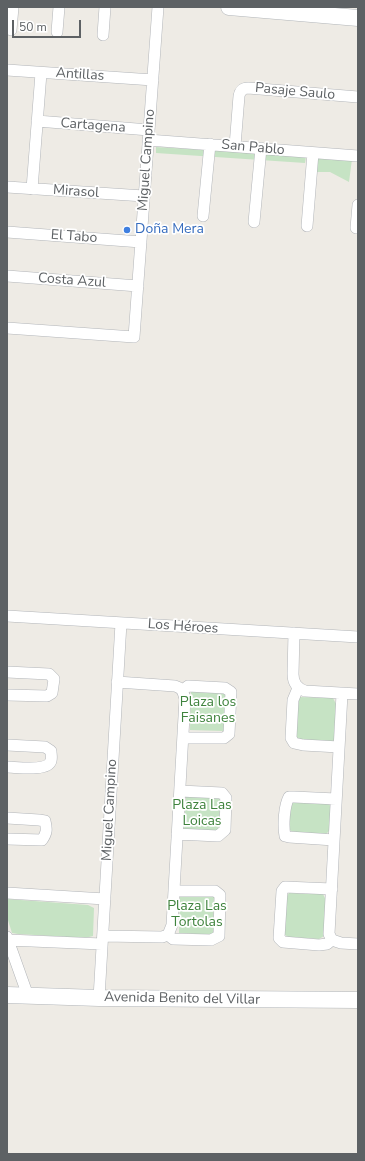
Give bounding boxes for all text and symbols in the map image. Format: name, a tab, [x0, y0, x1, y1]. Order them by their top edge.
scale bar	[14, 12, 83, 38]
text: 50 m	[19, 19, 47, 35]
street label: Antillas	[55, 65, 105, 85]
street label: Pasaje Saulo	[254, 80, 336, 104]
street label: Miguel Campino	[135, 108, 159, 212]
street label: Cartagena	[60, 115, 126, 137]
street label: San Pablo	[221, 137, 285, 159]
street label: Mirasol	[52, 182, 100, 202]
place label: Doña Mera	[135, 222, 204, 238]
marker: Doña Mera	[122, 225, 132, 235]
street label: El Tabo	[50, 227, 98, 247]
street label: Costa Azul	[38, 270, 106, 292]
street label: Los Héroes	[147, 616, 219, 638]
park label: Plaza los Faisanes	[180, 695, 236, 728]
street label: Miguel Campino	[99, 759, 121, 861]
park label: Plaza Las Loicas	[172, 798, 232, 830]
park label: Plaza Las Tortolas	[167, 899, 227, 932]
street label: Avenida Benito del Villar	[104, 989, 260, 1009]

